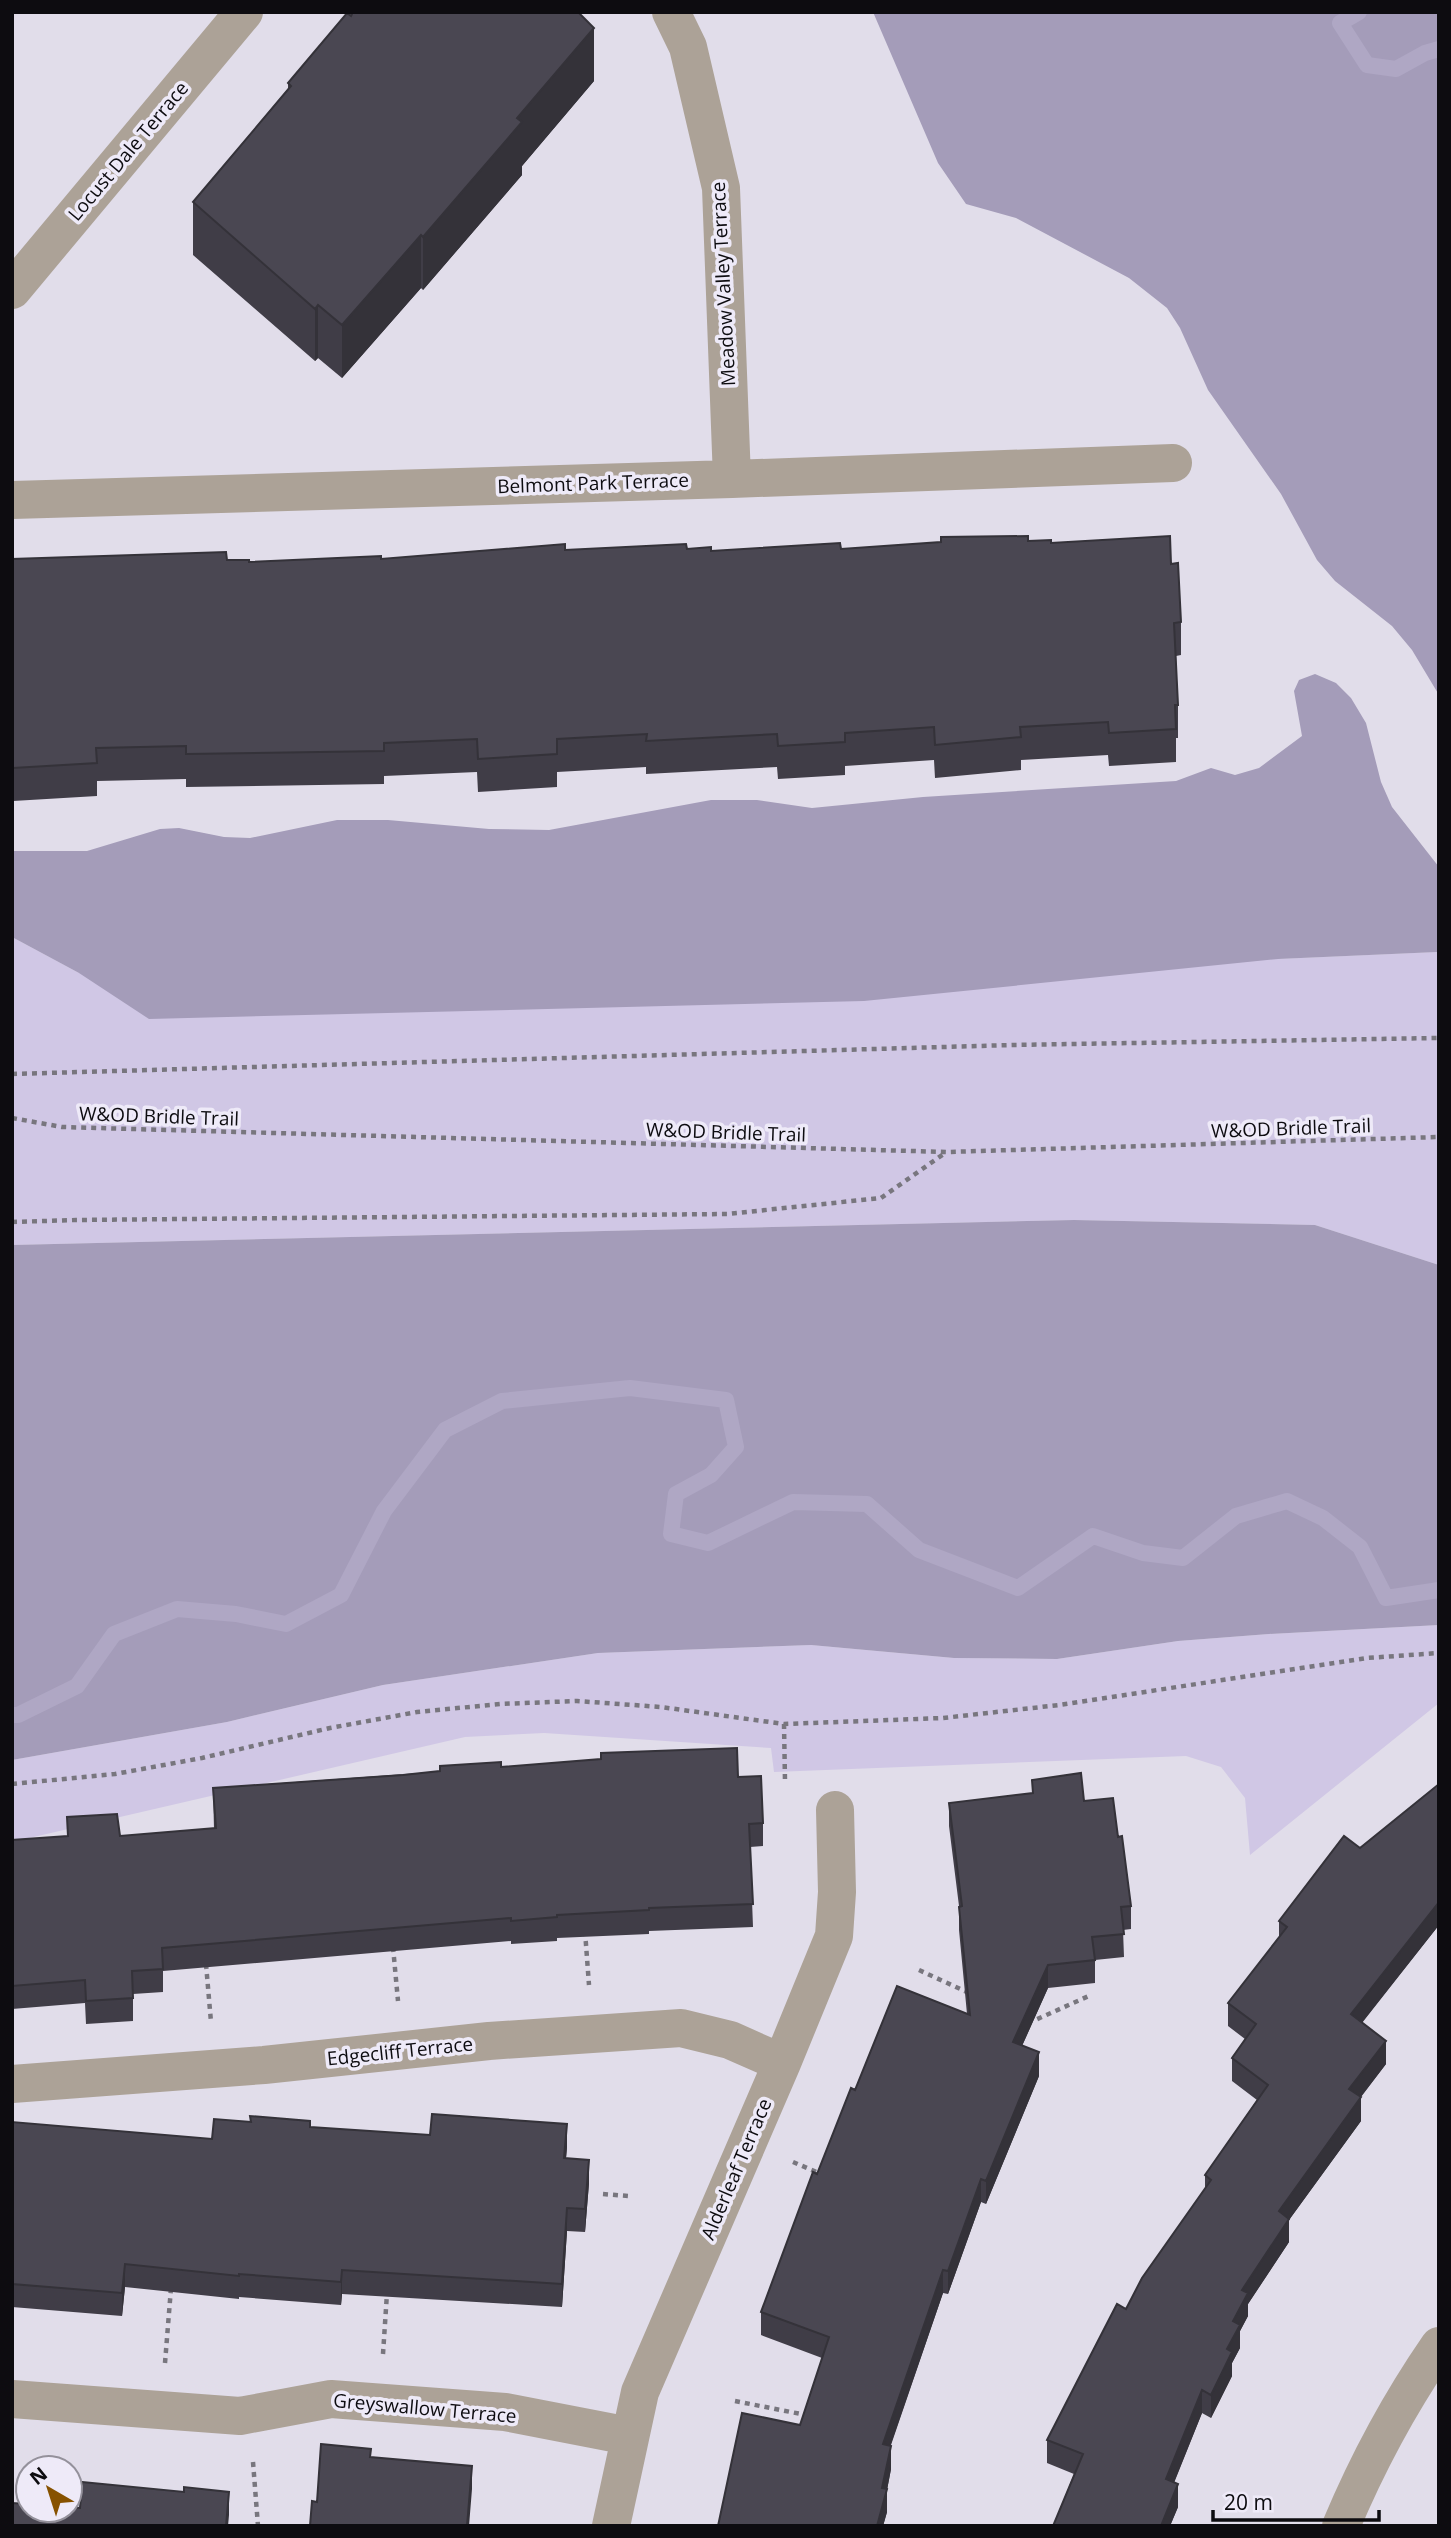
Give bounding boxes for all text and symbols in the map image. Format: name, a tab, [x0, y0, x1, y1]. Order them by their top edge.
street label: Locust Dale Terrace	[62, 76, 194, 226]
street label: Meadow Valley Terrace	[705, 181, 741, 387]
street label: Belmont Park Terrace	[497, 467, 689, 499]
street label: W&OD Bridle Trail	[79, 1100, 239, 1132]
street label: W&OD Bridle Trail	[1211, 1112, 1371, 1144]
street label: W&OD Bridle Trail	[646, 1116, 806, 1148]
street label: Edgecliff Terrace	[326, 2030, 474, 2072]
street label: Alderleaf Terrace	[694, 2094, 778, 2244]
street label: Greyswallow Terrace	[332, 2387, 518, 2429]
north arrow	[14, 2454, 84, 2524]
text: N	[24, 2461, 52, 2491]
scale bar	[1213, 2478, 1379, 2522]
text: 20 m	[1224, 2488, 1273, 2516]

